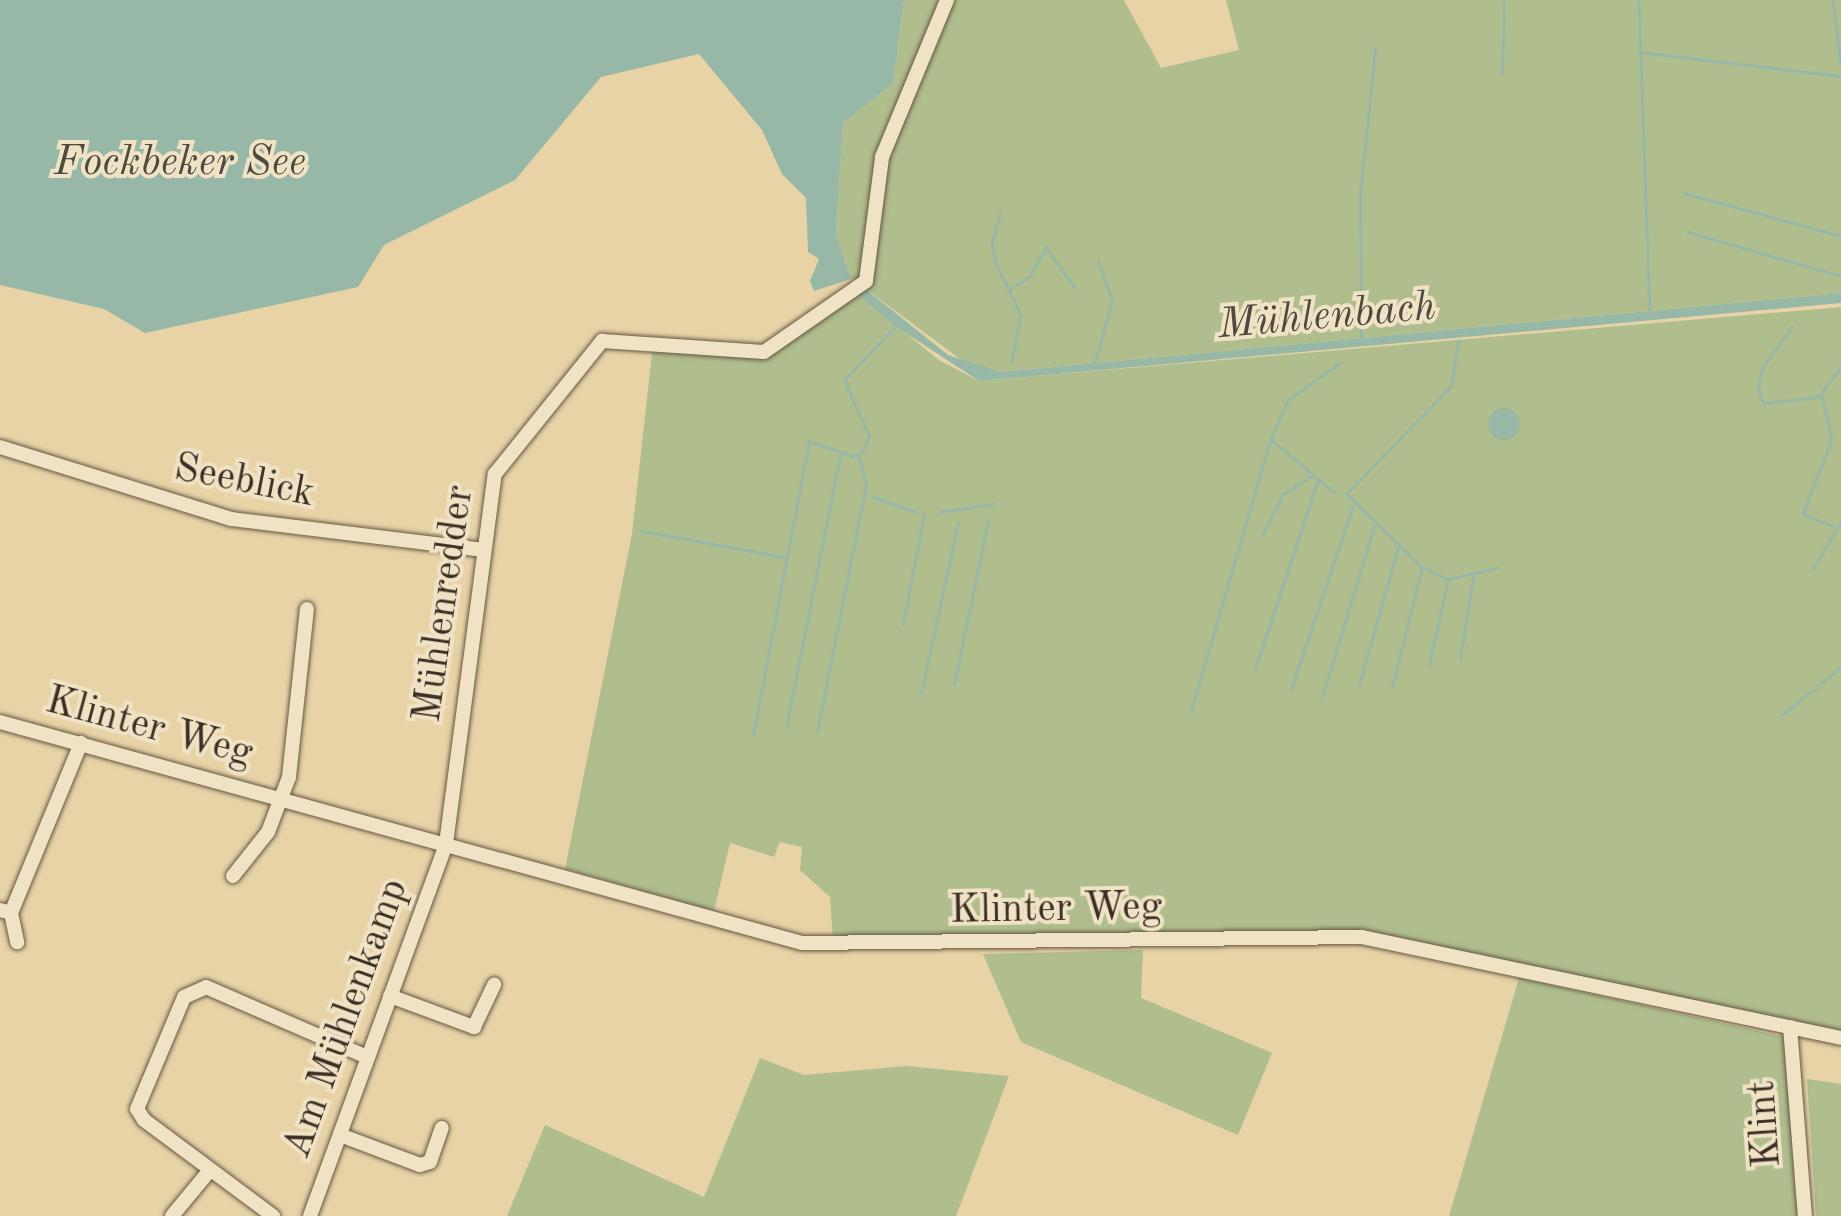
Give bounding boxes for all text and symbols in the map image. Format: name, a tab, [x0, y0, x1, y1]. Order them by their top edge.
water label: Fockbeker See	[54, 138, 306, 188]
water label: Mühlenbach	[1216, 282, 1438, 352]
street label: Seeblick	[170, 445, 318, 519]
street label: Mühlenredder	[405, 482, 485, 726]
street label: Klinter Weg	[40, 677, 258, 779]
street label: Am Mühlenkamp	[274, 873, 420, 1165]
street label: Klinter Weg	[949, 884, 1163, 936]
street label: Klint	[1739, 1079, 1793, 1169]

